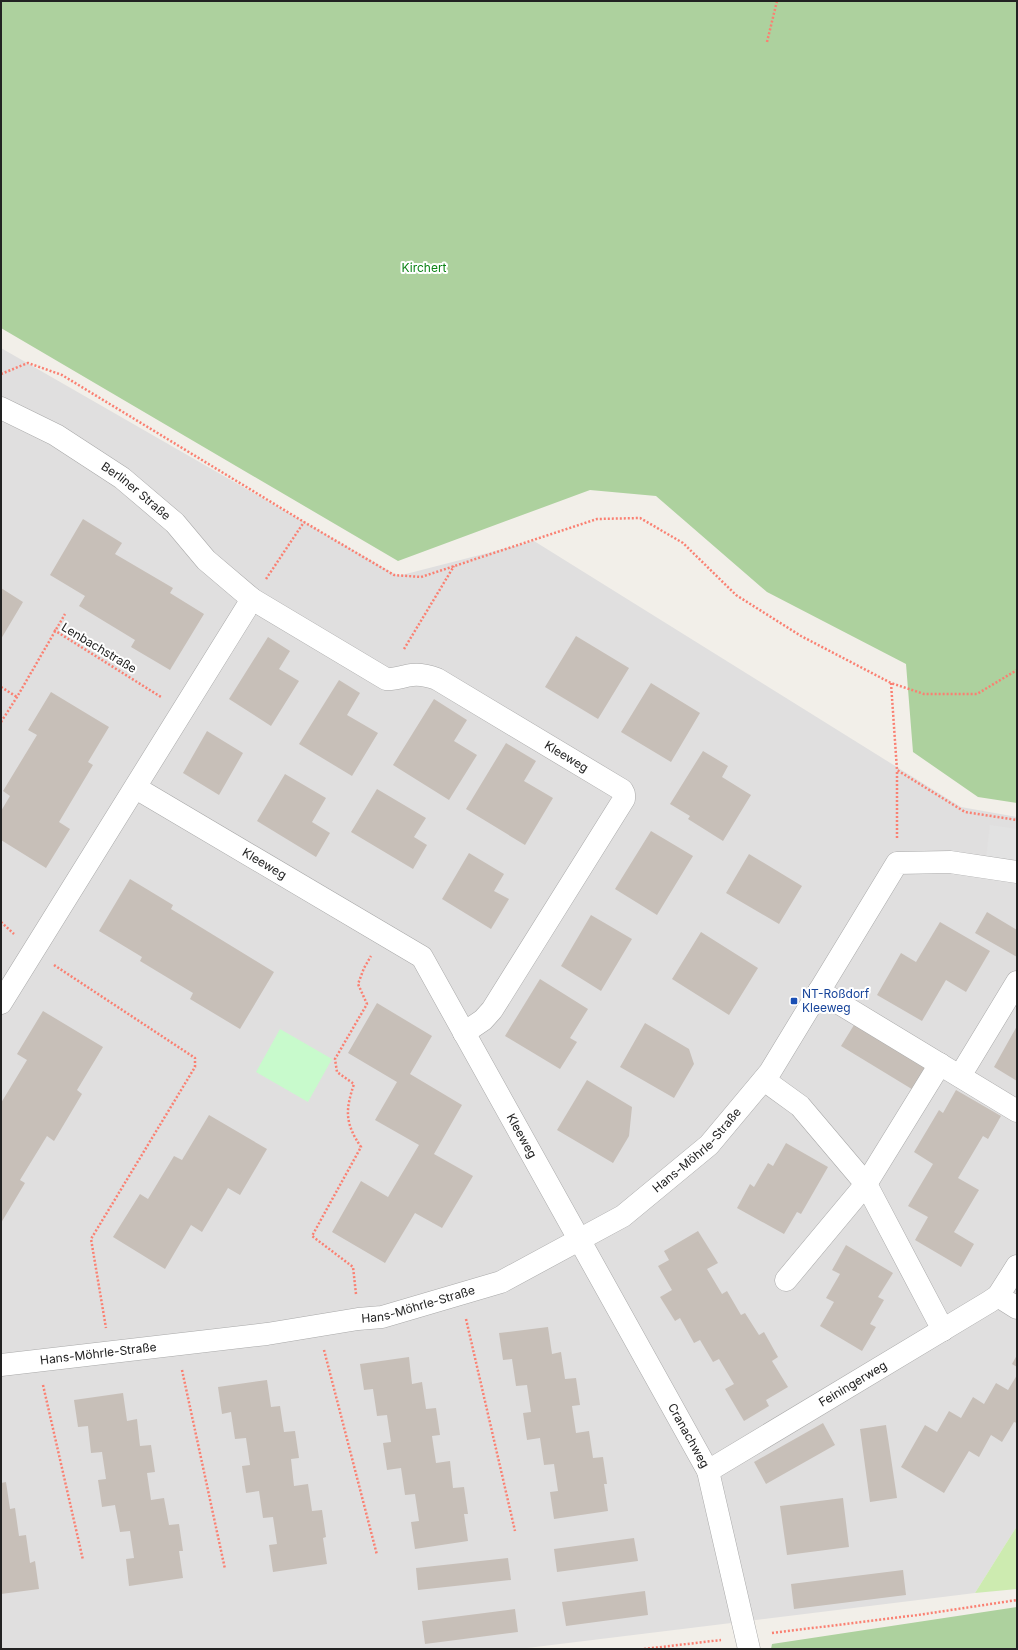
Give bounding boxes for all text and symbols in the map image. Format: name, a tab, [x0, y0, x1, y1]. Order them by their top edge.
park label: Kirchert	[401, 260, 447, 275]
street label: Berliner Straße	[99, 459, 174, 523]
street label: Lenbachstraße	[59, 619, 140, 676]
street label: Kleeweg	[542, 737, 591, 775]
street label: Kleeweg	[240, 845, 289, 882]
place label: NT-Roßdorf Kleeweg	[802, 986, 870, 1015]
marker: NT-Roßdorf Kleeweg	[789, 996, 799, 1006]
street label: Hans-Möhrle-Straße	[649, 1104, 744, 1196]
street label: Kleeweg	[504, 1111, 540, 1161]
street label: Hans-Möhrle-Straße	[361, 1282, 477, 1326]
street label: Hans-Möhrle-Straße	[39, 1339, 157, 1367]
street label: Feiningerweg	[816, 1357, 889, 1410]
street label: Cranachweg	[665, 1400, 713, 1470]

